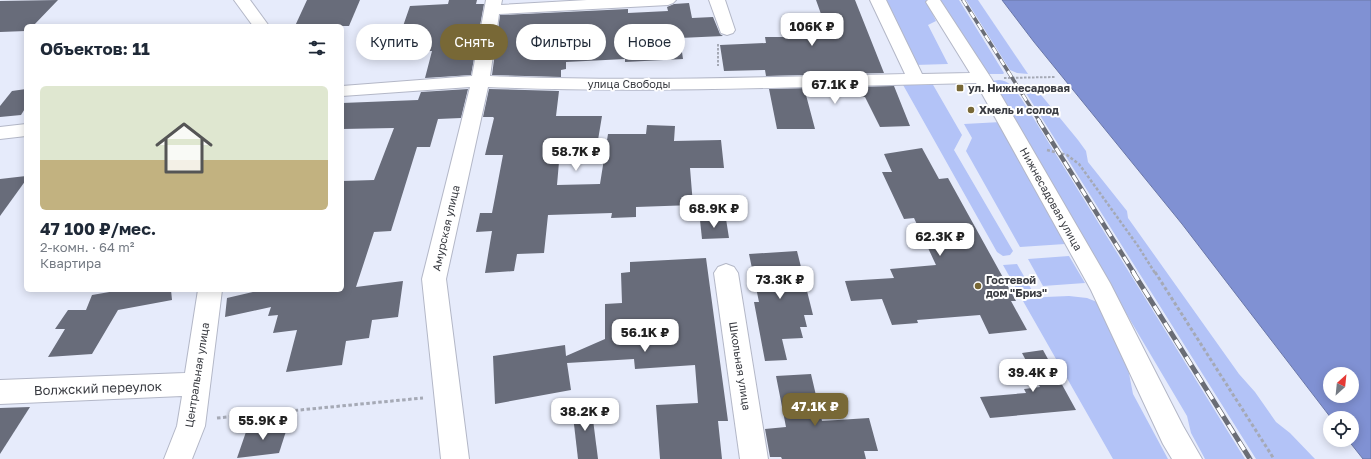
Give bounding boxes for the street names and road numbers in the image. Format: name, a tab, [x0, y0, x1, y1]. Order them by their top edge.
street label: улица Свободы	[588, 77, 671, 90]
street label: Нижнесадовая улица	[1018, 145, 1085, 253]
street label: Амурская улица	[429, 184, 462, 272]
street label: Центральная улица	[182, 321, 211, 428]
street label: Школьная улица	[727, 321, 754, 411]
street label: Волжский переулок	[34, 378, 163, 398]

